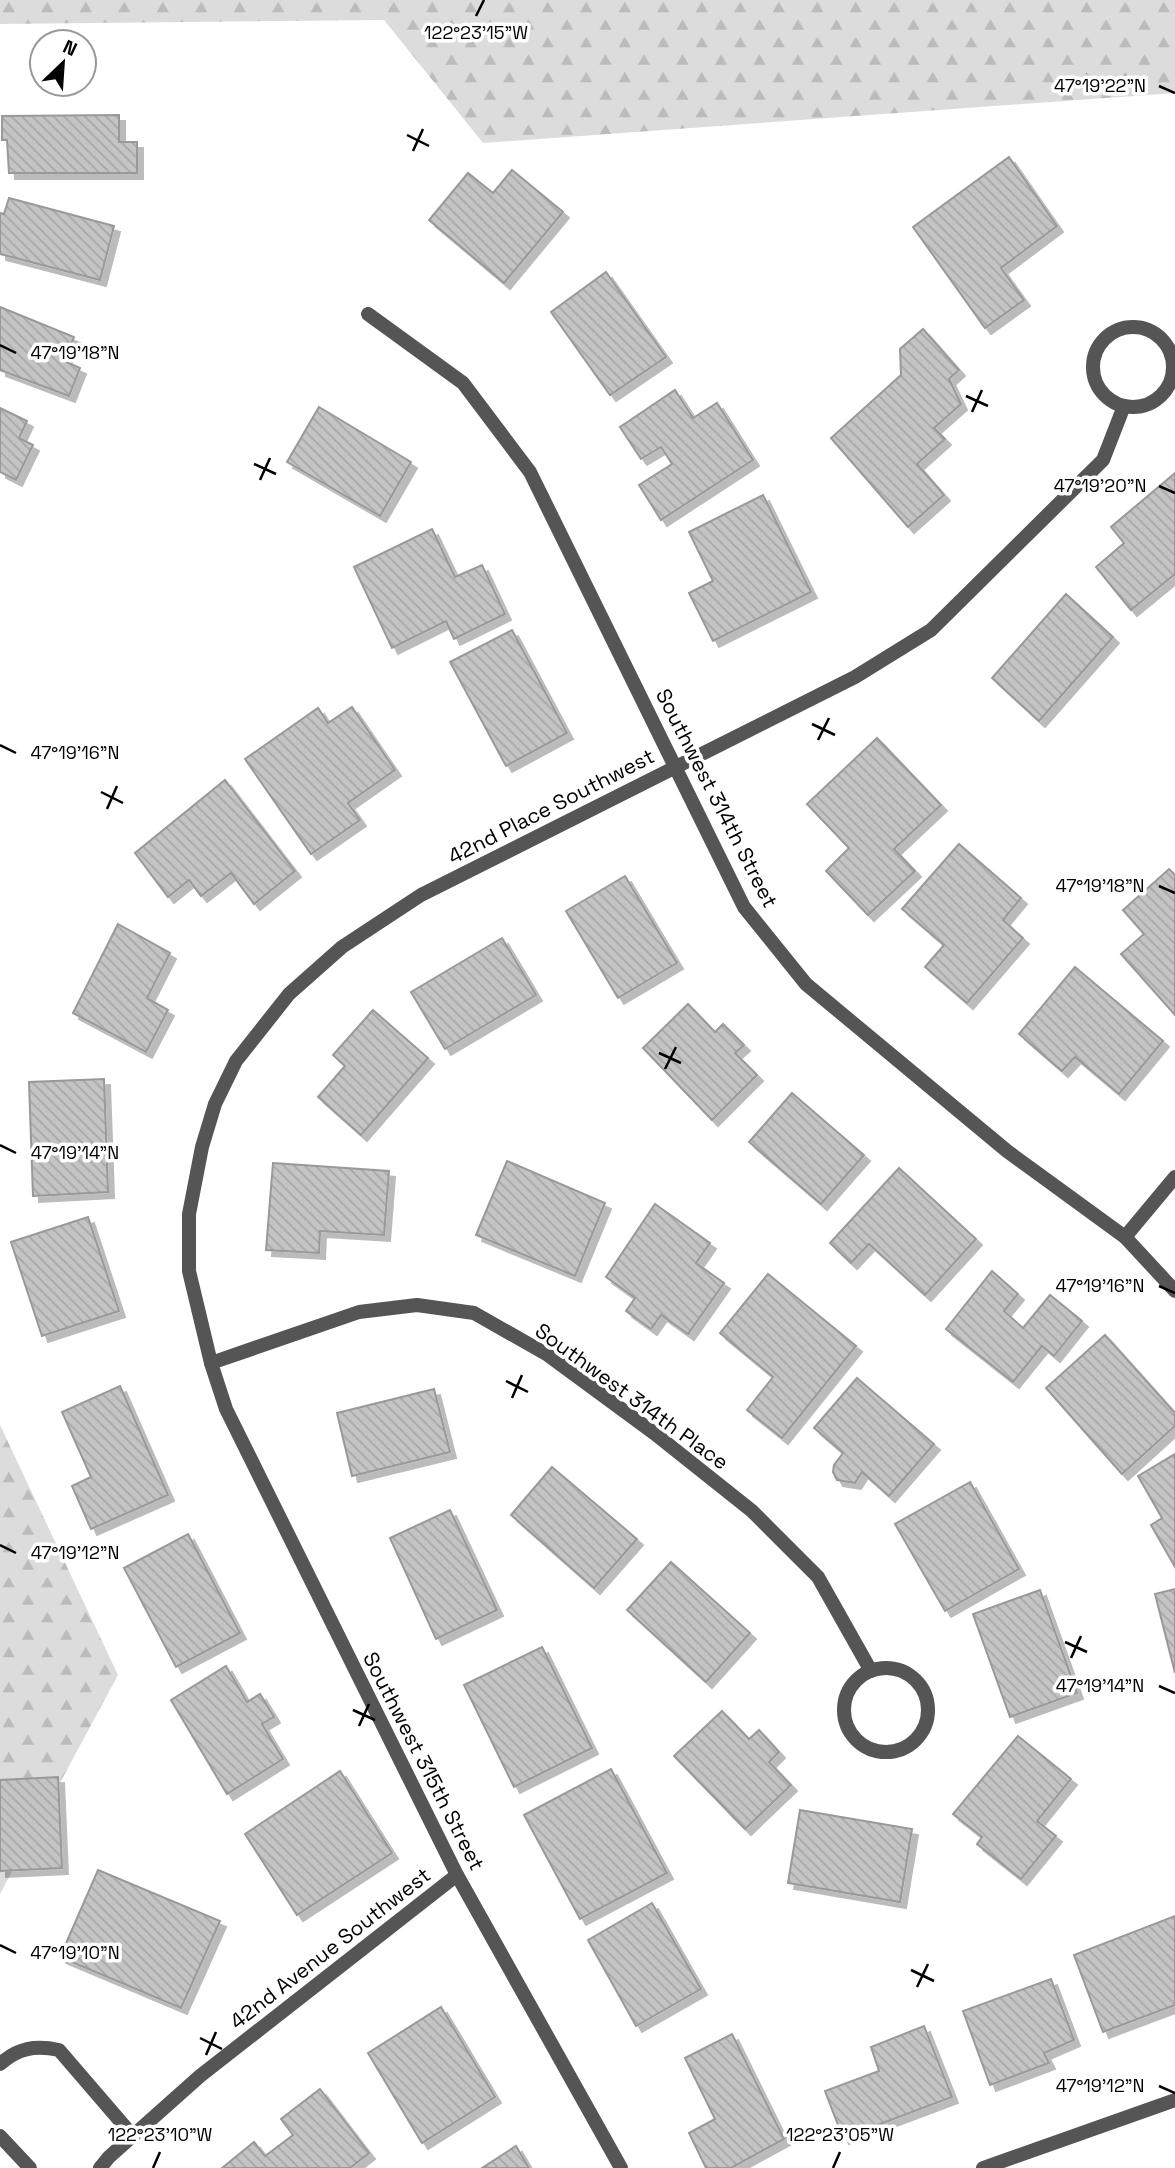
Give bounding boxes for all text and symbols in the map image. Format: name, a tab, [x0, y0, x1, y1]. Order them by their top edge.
text: 122°23'15"W	[424, 21, 528, 44]
north arrow	[28, 28, 98, 98]
text: N	[59, 34, 81, 62]
text: 47°19'22"N	[1054, 74, 1146, 97]
text: 47°19'18"N	[30, 341, 120, 364]
text: 47°19'20"N	[1054, 474, 1146, 497]
street label: Southwest 314th Street	[650, 684, 784, 912]
text: 47°19'16"N	[31, 741, 119, 764]
street label: 42nd Place Southwest	[443, 742, 659, 870]
text: 47°19'18"N	[1055, 874, 1145, 897]
text: 47°19'14"N	[31, 1141, 119, 1164]
text: 47°19'16"N	[1056, 1274, 1144, 1297]
street label: Southwest 314th Place	[530, 1317, 734, 1475]
text: 47°19'12"N	[31, 1541, 119, 1564]
street label: Southwest 315th Street	[357, 1647, 491, 1875]
text: 47°19'14"N	[1056, 1674, 1144, 1697]
street label: 42nd Avenue Southwest	[224, 1861, 436, 2035]
text: 47°19'10"N	[30, 1941, 120, 1964]
text: 47°19'12"N	[1056, 2074, 1144, 2097]
text: 122°23'10"W	[108, 2123, 213, 2146]
text: 122°23'05"W	[786, 2123, 894, 2146]

